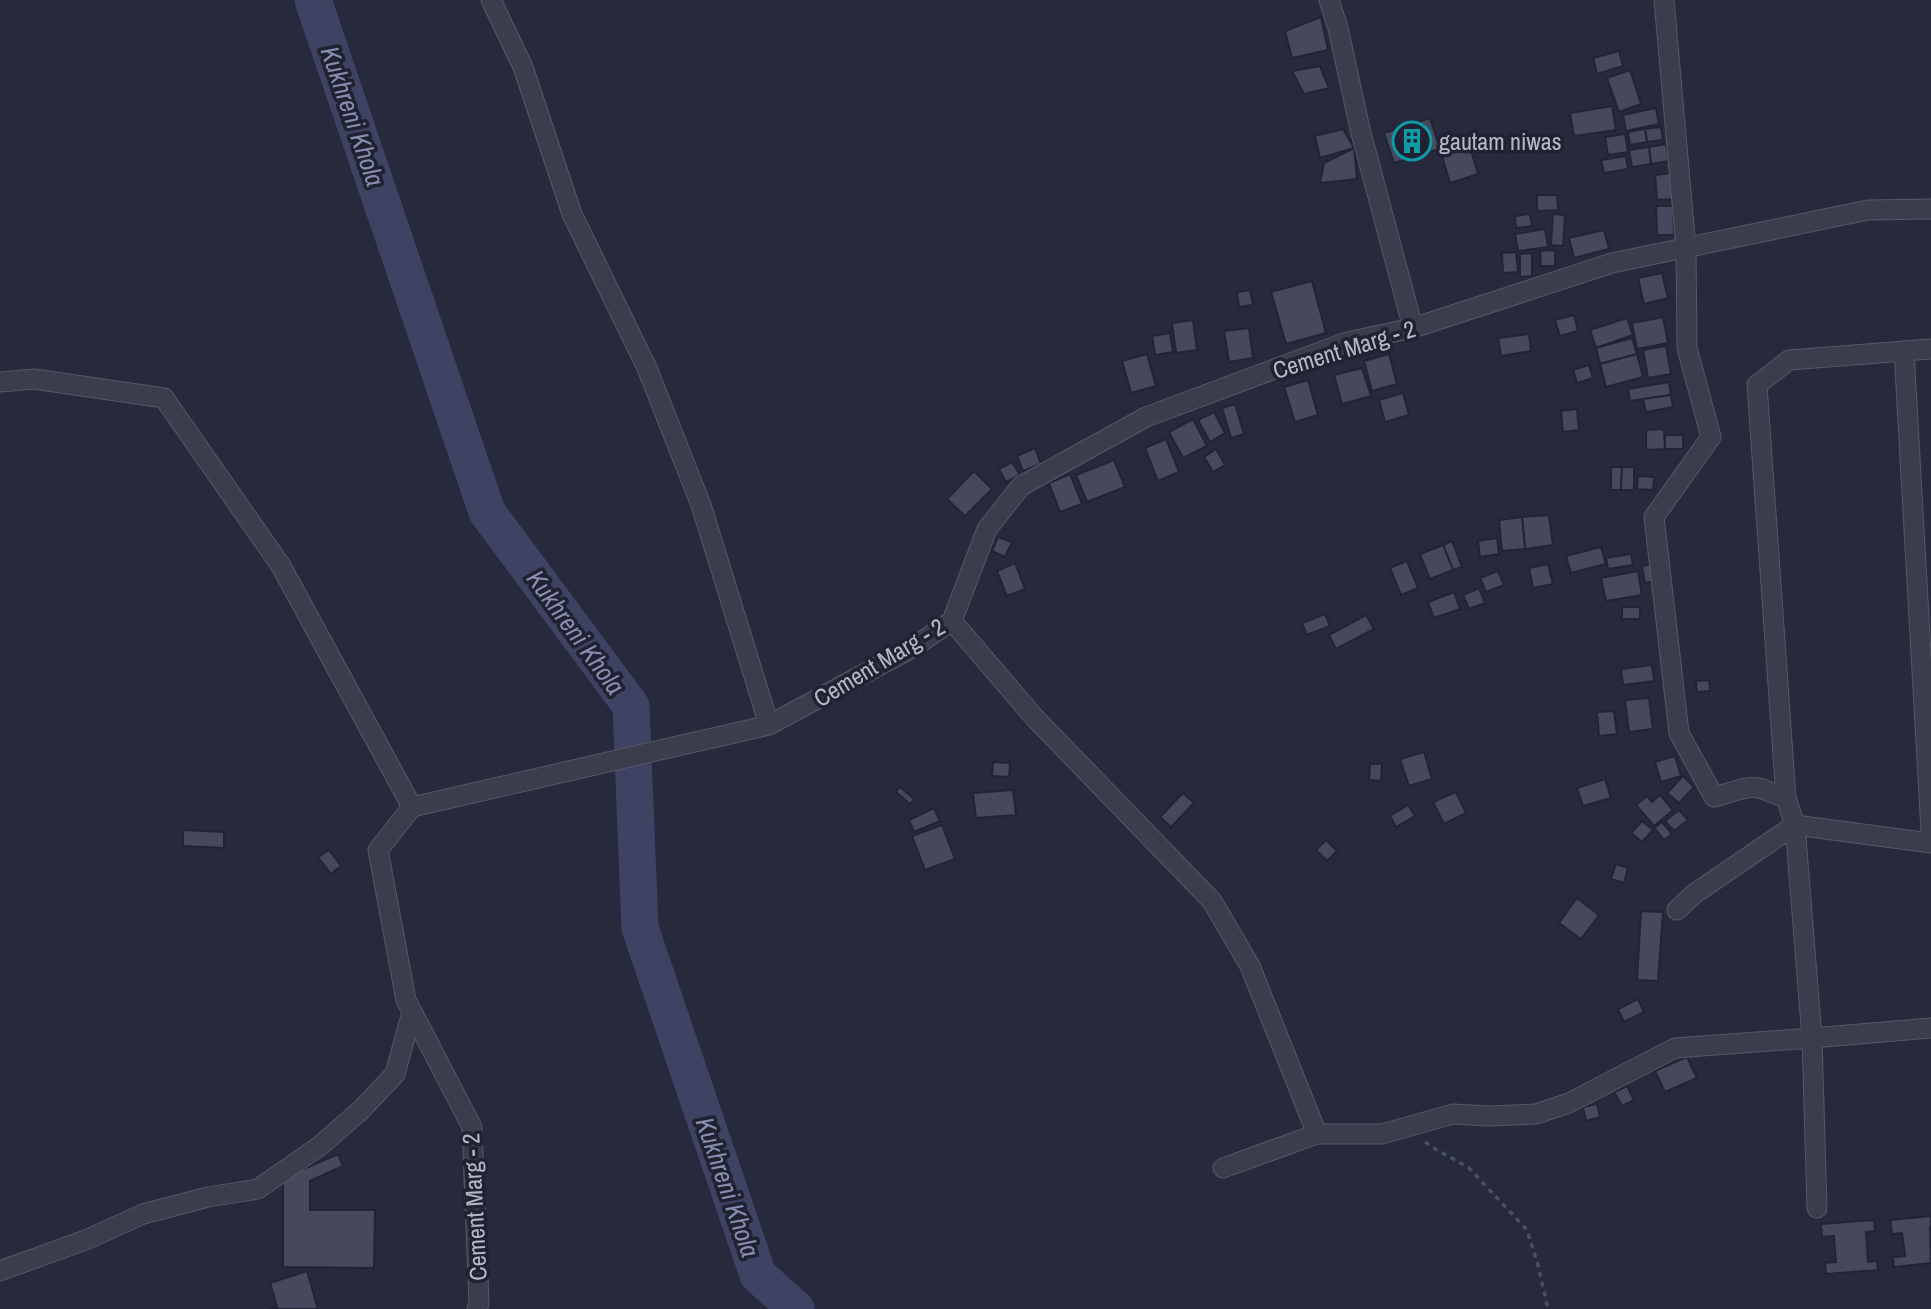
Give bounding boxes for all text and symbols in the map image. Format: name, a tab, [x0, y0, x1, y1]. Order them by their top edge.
water label: Kukhreni Khola	[313, 41, 393, 191]
building icon: gautam niwas	[1391, 120, 1433, 162]
place label: gautam niwas	[1439, 125, 1562, 157]
street label: Cement Marg - 2	[1269, 312, 1419, 386]
water label: Kukhreni Khola	[519, 563, 633, 701]
street label: Cement Marg - 2	[807, 610, 951, 714]
water label: Kukhreni Khola	[688, 1112, 768, 1262]
street label: Cement Marg - 2	[454, 1132, 494, 1282]

